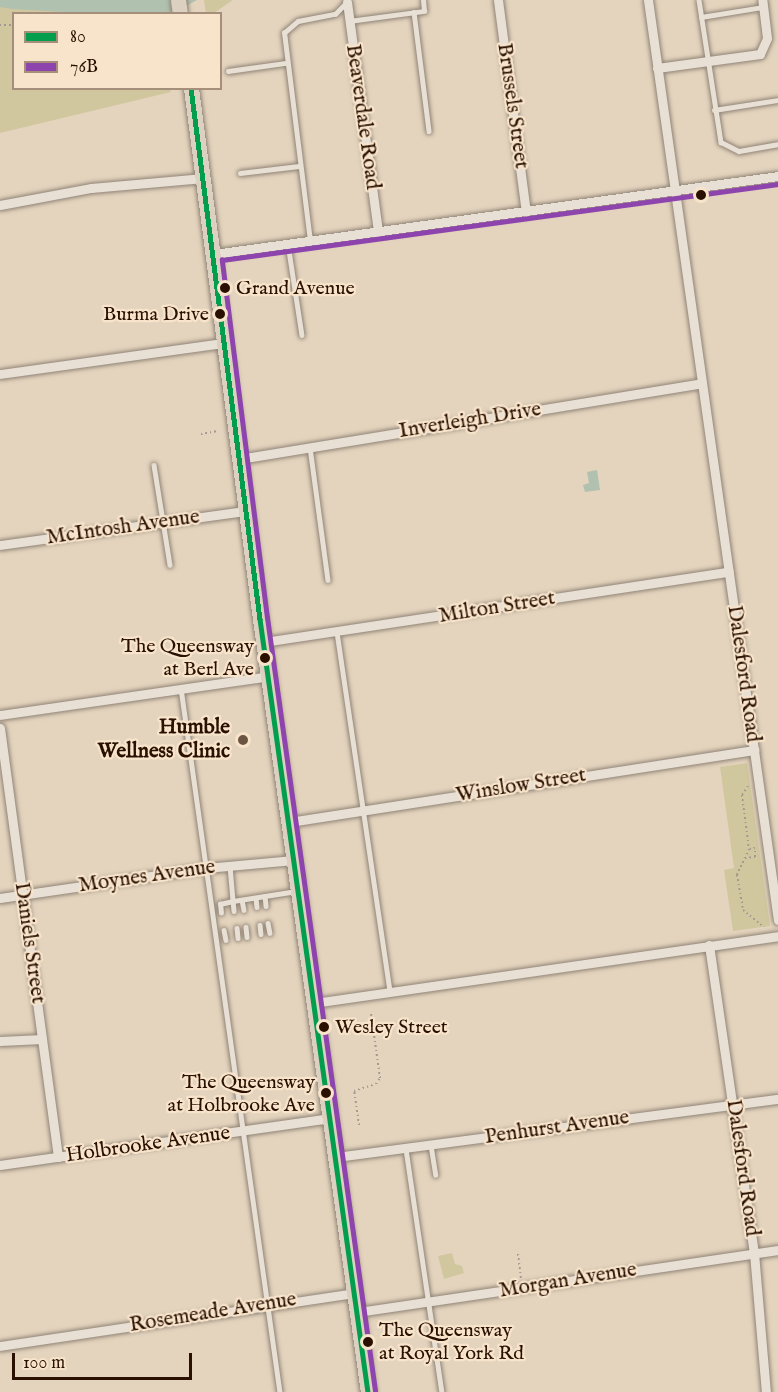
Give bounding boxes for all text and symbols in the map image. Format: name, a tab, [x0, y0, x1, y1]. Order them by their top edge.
legend	[12, 12, 222, 90]
text: 80	[70, 26, 86, 49]
street label: Brussels Street	[491, 41, 533, 171]
street label: Beaverdale Road	[339, 43, 385, 191]
text: 76B	[70, 56, 98, 79]
unlabelled marker	[695, 189, 707, 201]
place label: Grand Avenue	[236, 276, 355, 300]
marker: Grand Avenue	[219, 282, 231, 294]
place label: Burma Drive	[103, 302, 209, 326]
marker: Burma Drive	[214, 308, 226, 320]
street label: Inverleigh Drive	[397, 397, 543, 445]
street label: McIntosh Avenue	[45, 505, 201, 551]
street label: Milton Street	[437, 586, 557, 630]
street label: Dalesford Road	[721, 604, 765, 744]
place label: The Queensway at Berl Ave	[121, 634, 254, 681]
marker: The Queensway at Berl Ave	[259, 652, 271, 664]
place label: Humble Wellness Clinic	[98, 715, 230, 765]
marker: Humble Wellness Clinic	[234, 731, 252, 749]
street label: Winslow Street	[454, 763, 588, 809]
street label: Moynes Avenue	[77, 855, 217, 899]
street label: Daniels Street	[8, 881, 50, 1005]
place label: Wesley Street	[335, 1015, 448, 1039]
marker: Wesley Street	[318, 1021, 330, 1033]
place label: The Queensway at Holbrooke Ave	[167, 1070, 315, 1117]
marker: The Queensway at Holbrooke Ave	[320, 1087, 332, 1099]
street label: Dalesford Road	[720, 1098, 764, 1238]
street label: Penhurst Avenue	[483, 1105, 631, 1151]
street label: Holbrooke Avenue	[64, 1121, 232, 1169]
street label: Morgan Avenue	[497, 1258, 639, 1304]
street label: Rosemeade Avenue	[128, 1287, 298, 1339]
place label: The Queensway at Royal York Rd	[379, 1318, 524, 1365]
marker: The Queensway at Royal York Rd	[362, 1336, 374, 1348]
scale bar	[15, 1341, 195, 1379]
text: 100 m	[23, 1352, 65, 1375]

